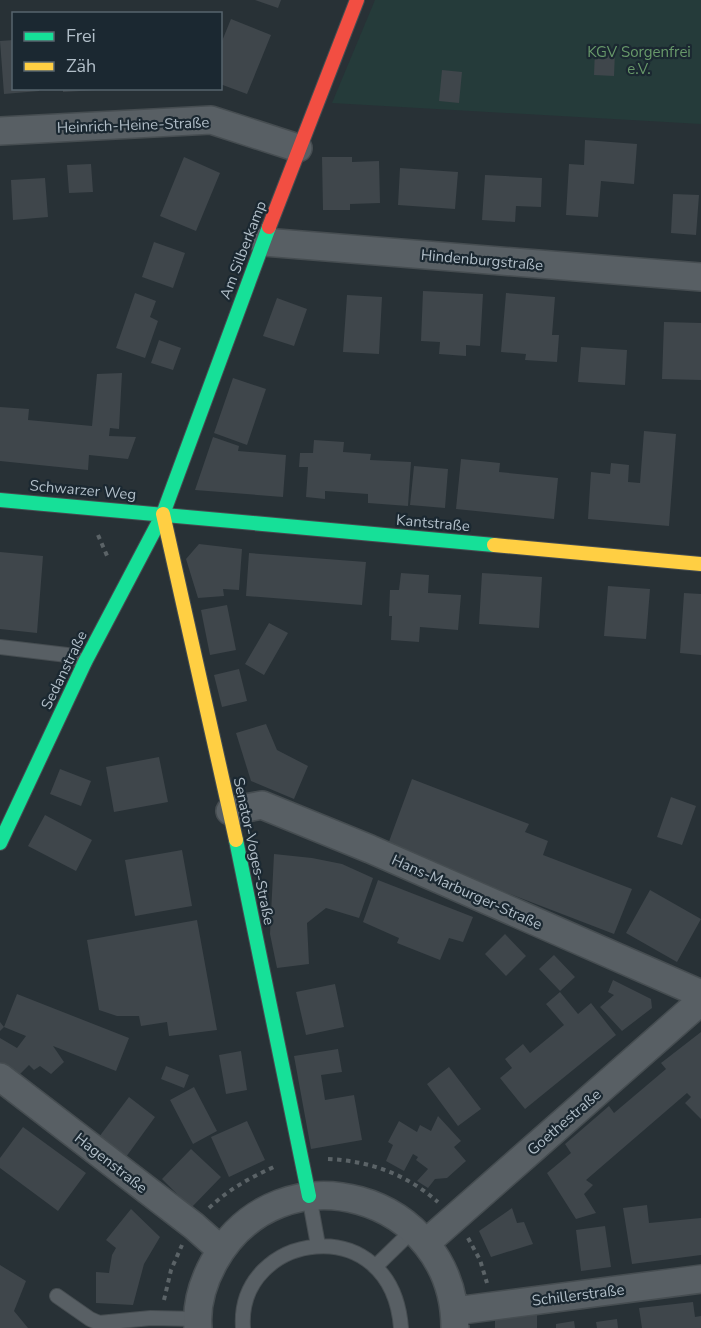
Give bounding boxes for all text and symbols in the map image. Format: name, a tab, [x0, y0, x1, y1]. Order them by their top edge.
legend	[12, 12, 222, 90]
text: Frei	[66, 24, 96, 48]
park label: KGV Sorgenfrei e.V.	[587, 42, 691, 79]
text: Zäh	[66, 54, 96, 78]
street label: Heinrich-Heine-Straße	[56, 112, 210, 138]
street label: Am Silberkamp	[215, 198, 271, 302]
street label: Hindenburgstraße	[420, 245, 544, 275]
street label: Schwarzer Weg	[29, 475, 137, 505]
street label: Kantstraße	[395, 510, 471, 536]
street label: Sedanstraße	[36, 627, 92, 713]
street label: Senator-Voges-Straße	[229, 775, 279, 927]
street label: Hans-Marburger-Straße	[389, 850, 545, 934]
street label: Goethestraße	[523, 1084, 605, 1160]
street label: Hagenstraße	[70, 1128, 152, 1198]
street label: Schillerstraße	[531, 1279, 625, 1311]

